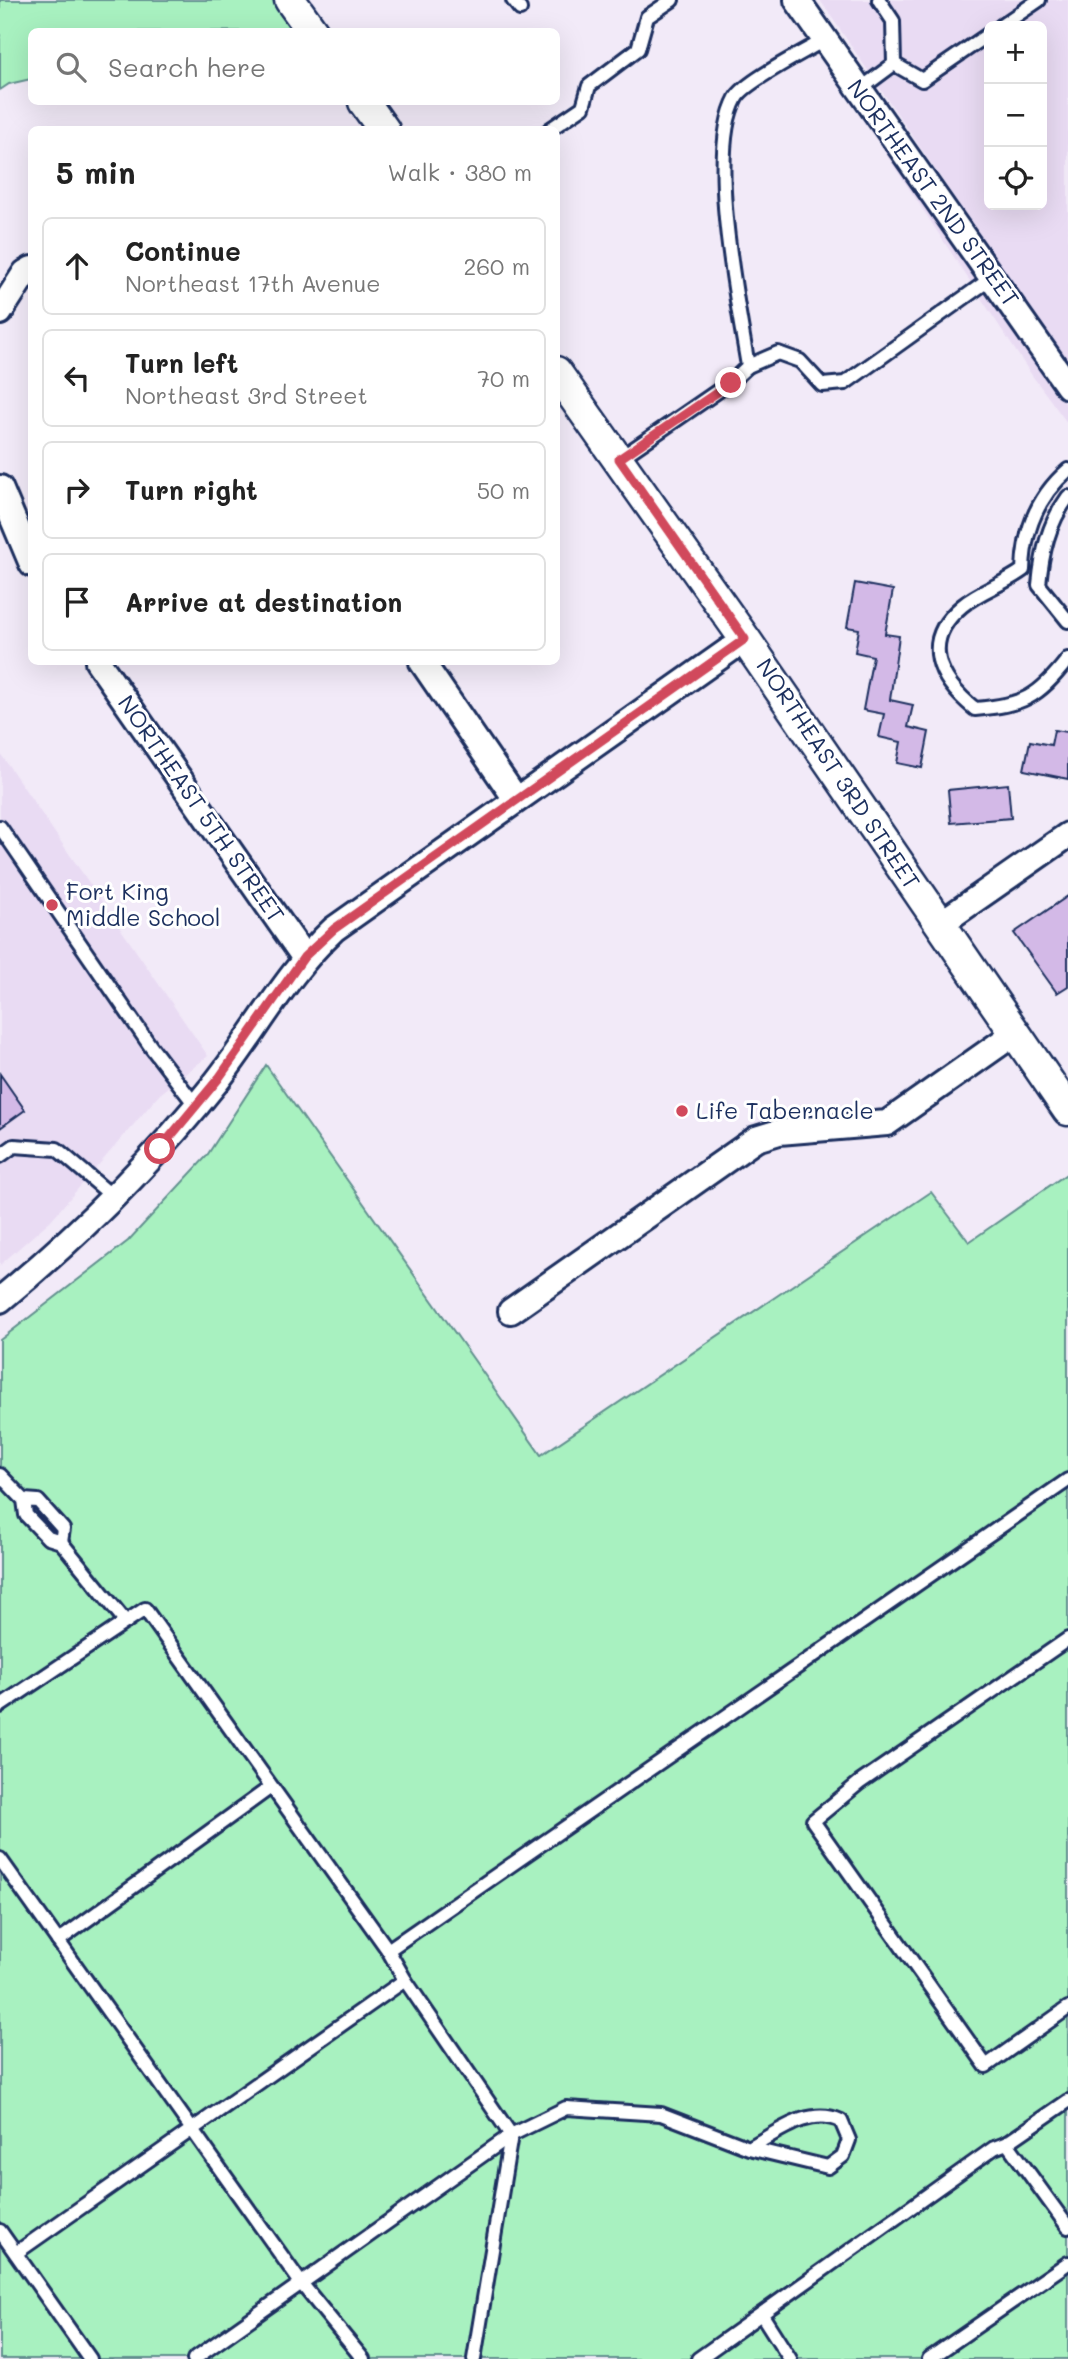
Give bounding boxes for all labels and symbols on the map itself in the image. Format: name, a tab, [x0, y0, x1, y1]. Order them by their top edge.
street label: NORTHEAST 2ND STREET	[841, 73, 1026, 312]
route end	[715, 367, 746, 398]
street label: NORTHEAST 3RD STREET	[750, 652, 927, 895]
street label: NORTHEAST 5TH STREET	[112, 689, 292, 928]
place label: Fort King Middle School	[66, 876, 220, 932]
marker: Fort King Middle School	[44, 897, 60, 913]
place label: Life Tabernacle	[696, 1095, 874, 1125]
marker: Life Tabernacle	[674, 1103, 690, 1119]
route start	[144, 1133, 175, 1164]

